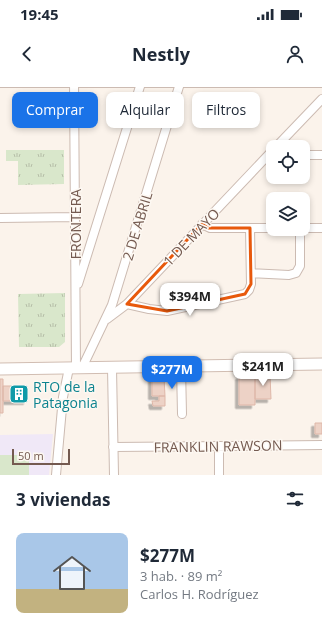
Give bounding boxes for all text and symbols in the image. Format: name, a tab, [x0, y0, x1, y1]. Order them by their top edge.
text: 19:45	[20, 4, 59, 24]
text: Nestly	[132, 42, 190, 66]
icon: back	[16, 43, 38, 65]
icon: person	[284, 43, 306, 65]
chip: Comprar	[12, 92, 98, 128]
chip: Alquilar	[106, 92, 184, 128]
chip: Filtros	[192, 92, 260, 128]
map controls	[266, 140, 310, 236]
button: locate	[266, 140, 310, 184]
street label: FRONTERA	[66, 189, 85, 259]
street label: 2 DE ABRIL	[118, 189, 156, 263]
button: layers	[266, 192, 310, 236]
street label: 1 DE MAYO	[159, 204, 223, 270]
pin: $394M	[162, 283, 218, 317]
text: $394M	[169, 287, 211, 305]
pin: $241M	[235, 353, 291, 387]
pin: $277M	[144, 356, 200, 390]
text: $241M	[242, 357, 284, 375]
text: $277M	[151, 360, 193, 378]
place label: RTO de la Patagonia	[33, 377, 98, 412]
building icon: RTO de la Patagonia	[8, 383, 30, 405]
street label: FRANKLIN RAWSON	[153, 435, 283, 457]
scale bar	[12, 447, 70, 466]
text: 50 m	[18, 448, 44, 463]
text: 3 viviendas	[16, 488, 111, 511]
icon: filters	[284, 488, 306, 510]
text: $277M	[140, 544, 195, 567]
icon: home	[48, 549, 96, 597]
text: 3 hab. · 89 m²	[140, 567, 222, 585]
text: Carlos H. Rodríguez	[140, 585, 259, 603]

